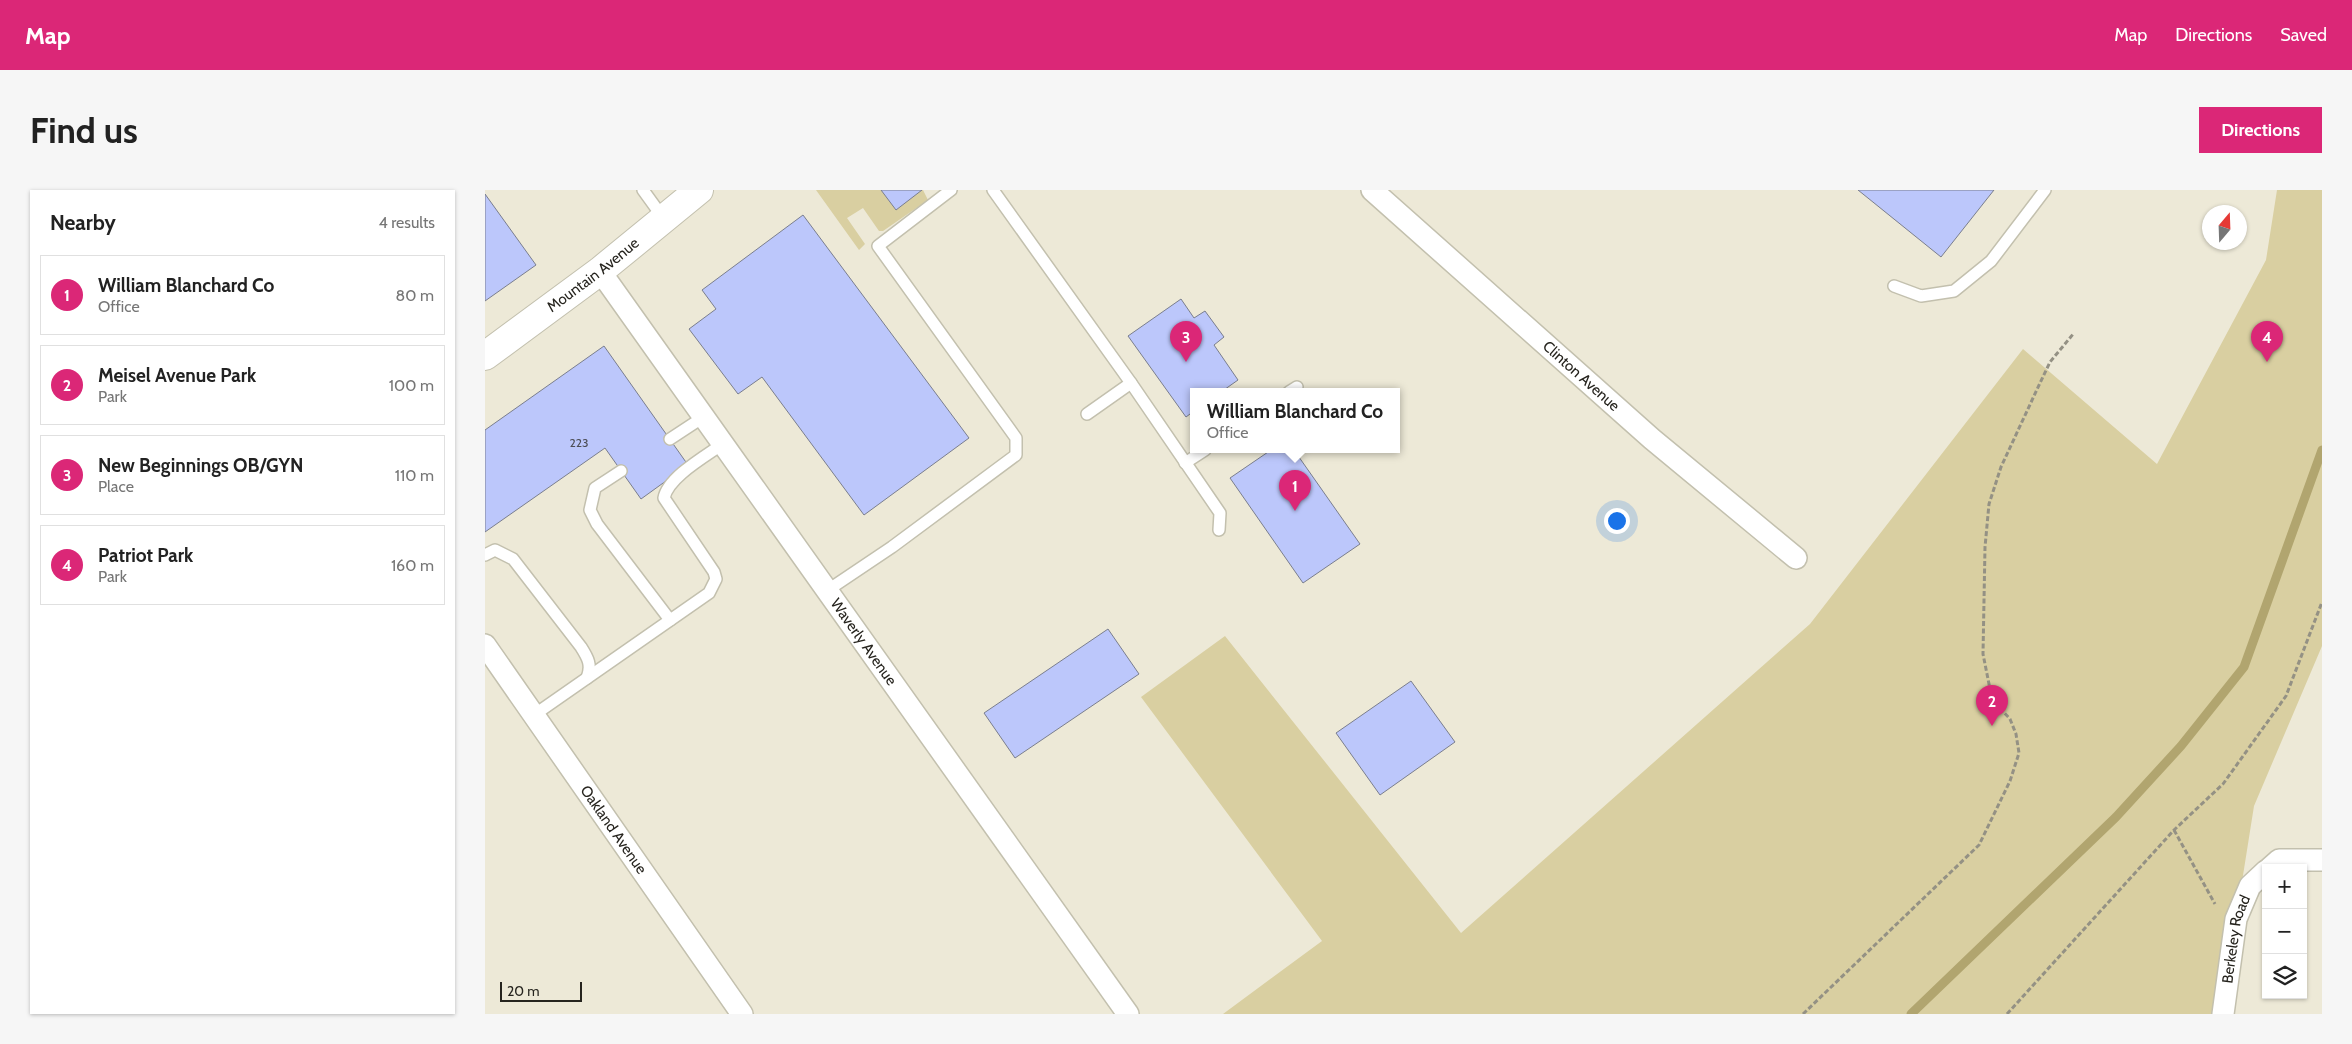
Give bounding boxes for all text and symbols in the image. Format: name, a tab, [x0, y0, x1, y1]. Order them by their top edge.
text: Map	[25, 21, 71, 50]
text: Map	[2114, 24, 2147, 46]
text: Directions	[2175, 24, 2252, 46]
text: Saved	[2280, 24, 2327, 46]
button: Directions	[2199, 107, 2322, 153]
text: Find us	[30, 109, 138, 152]
north arrow	[2202, 205, 2247, 250]
text: Nearby	[50, 210, 116, 235]
text: 4 results	[378, 213, 435, 232]
street label: Mountain Avenue	[543, 234, 643, 316]
text: William Blanchard Co	[98, 274, 274, 297]
text: 1	[64, 286, 70, 305]
text: 80 m	[396, 286, 434, 305]
text: Office	[98, 297, 140, 316]
pin: 3	[1170, 321, 1202, 362]
pin: 4	[2251, 321, 2283, 362]
street label: Clinton Avenue	[1539, 337, 1624, 415]
text: Meisel Avenue Park	[98, 364, 256, 387]
text: 2	[63, 376, 71, 395]
text: 100 m	[389, 376, 434, 395]
text: Park	[98, 387, 127, 406]
popup	[1190, 388, 1400, 453]
text: William Blanchard Co	[1207, 400, 1383, 423]
text: Office	[1207, 423, 1248, 442]
house number: 223	[569, 435, 589, 450]
text: New Beginnings OB/GYN	[98, 454, 304, 477]
text: 3	[63, 466, 71, 485]
text: 110 m	[395, 466, 434, 485]
pin: 1	[1279, 470, 1311, 511]
text: Place	[98, 477, 134, 496]
your location	[1604, 508, 1630, 534]
text: Patriot Park	[98, 544, 193, 567]
text: 4	[62, 556, 72, 575]
text: 160 m	[391, 556, 434, 575]
text: Park	[98, 567, 127, 586]
street label: Waverly Avenue	[827, 595, 901, 689]
pin: 2	[1976, 685, 2008, 726]
street label: Oakland Avenue	[577, 782, 651, 878]
map controls	[2262, 864, 2307, 999]
button: +	[2262, 864, 2307, 909]
street label: Berkeley Road	[2218, 892, 2254, 985]
button: −	[2262, 909, 2307, 954]
button: layers	[2262, 954, 2307, 999]
scale bar	[500, 979, 583, 1002]
text: 20 m	[507, 982, 540, 1000]

